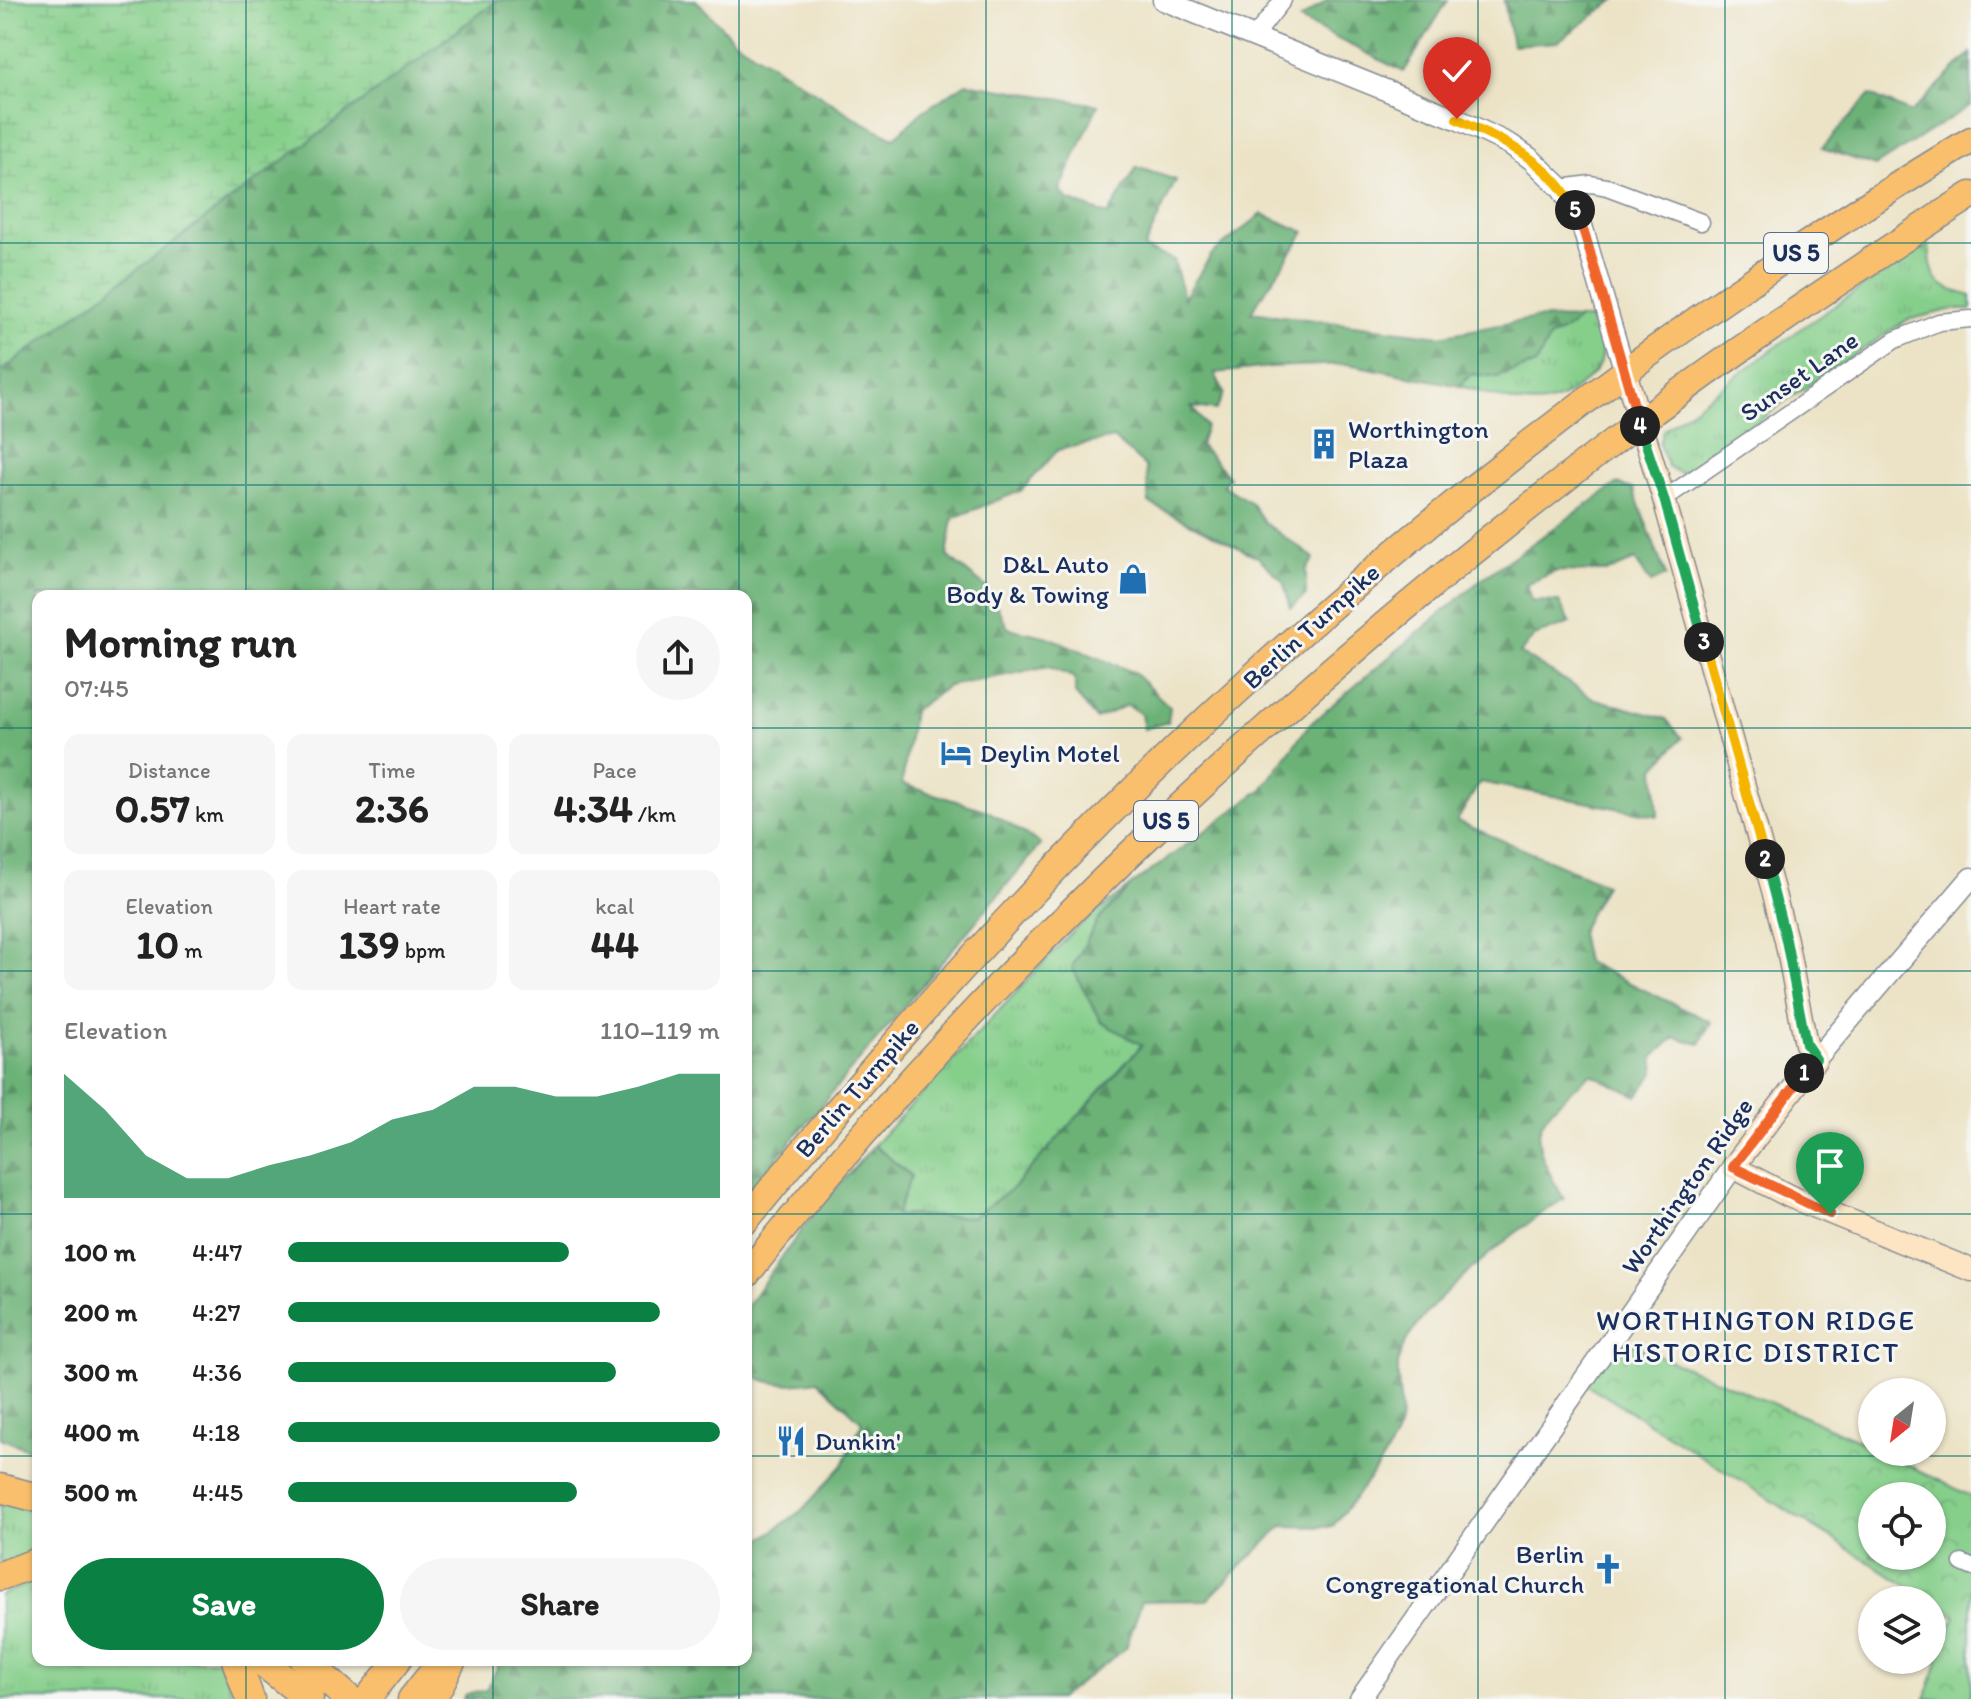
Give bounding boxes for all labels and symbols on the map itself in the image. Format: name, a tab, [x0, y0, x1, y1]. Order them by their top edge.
pin	[1423, 37, 1491, 119]
pin: 5	[1555, 190, 1595, 230]
road number: US 5	[1764, 233, 1828, 273]
street label: Sunset Lane	[1734, 324, 1864, 428]
pin: 4	[1620, 406, 1660, 446]
place label: Worthington Plaza	[1348, 413, 1489, 475]
building icon: Worthington Plaza	[1307, 427, 1341, 461]
place label: D&L Auto Body & Towing	[946, 548, 1110, 610]
street label: Berlin Turnpike	[1236, 556, 1386, 696]
shop icon: D&L Auto Body & Towing	[1116, 562, 1150, 596]
pin: 3	[1684, 622, 1724, 662]
hotel icon: Deylin Motel	[939, 736, 973, 770]
place label: Deylin Motel	[980, 737, 1120, 769]
road number: US 5	[1134, 801, 1198, 841]
pin: 2	[1745, 839, 1785, 879]
street label: Berlin Turnpike	[788, 1012, 926, 1164]
pin: 1	[1784, 1053, 1824, 1093]
street label: Worthington Ridge	[1614, 1091, 1760, 1281]
pin	[1796, 1132, 1864, 1214]
district label: WORTHINGTON RIDGE HISTORIC DISTRICT	[1596, 1303, 1916, 1369]
north arrow	[1858, 1378, 1946, 1466]
restaurant icon: Dunkin'	[774, 1424, 808, 1458]
place label: Dunkin'	[815, 1425, 901, 1457]
place label: Berlin Congregational Church	[1325, 1538, 1584, 1600]
church icon: Berlin Congregational Church	[1591, 1552, 1625, 1586]

